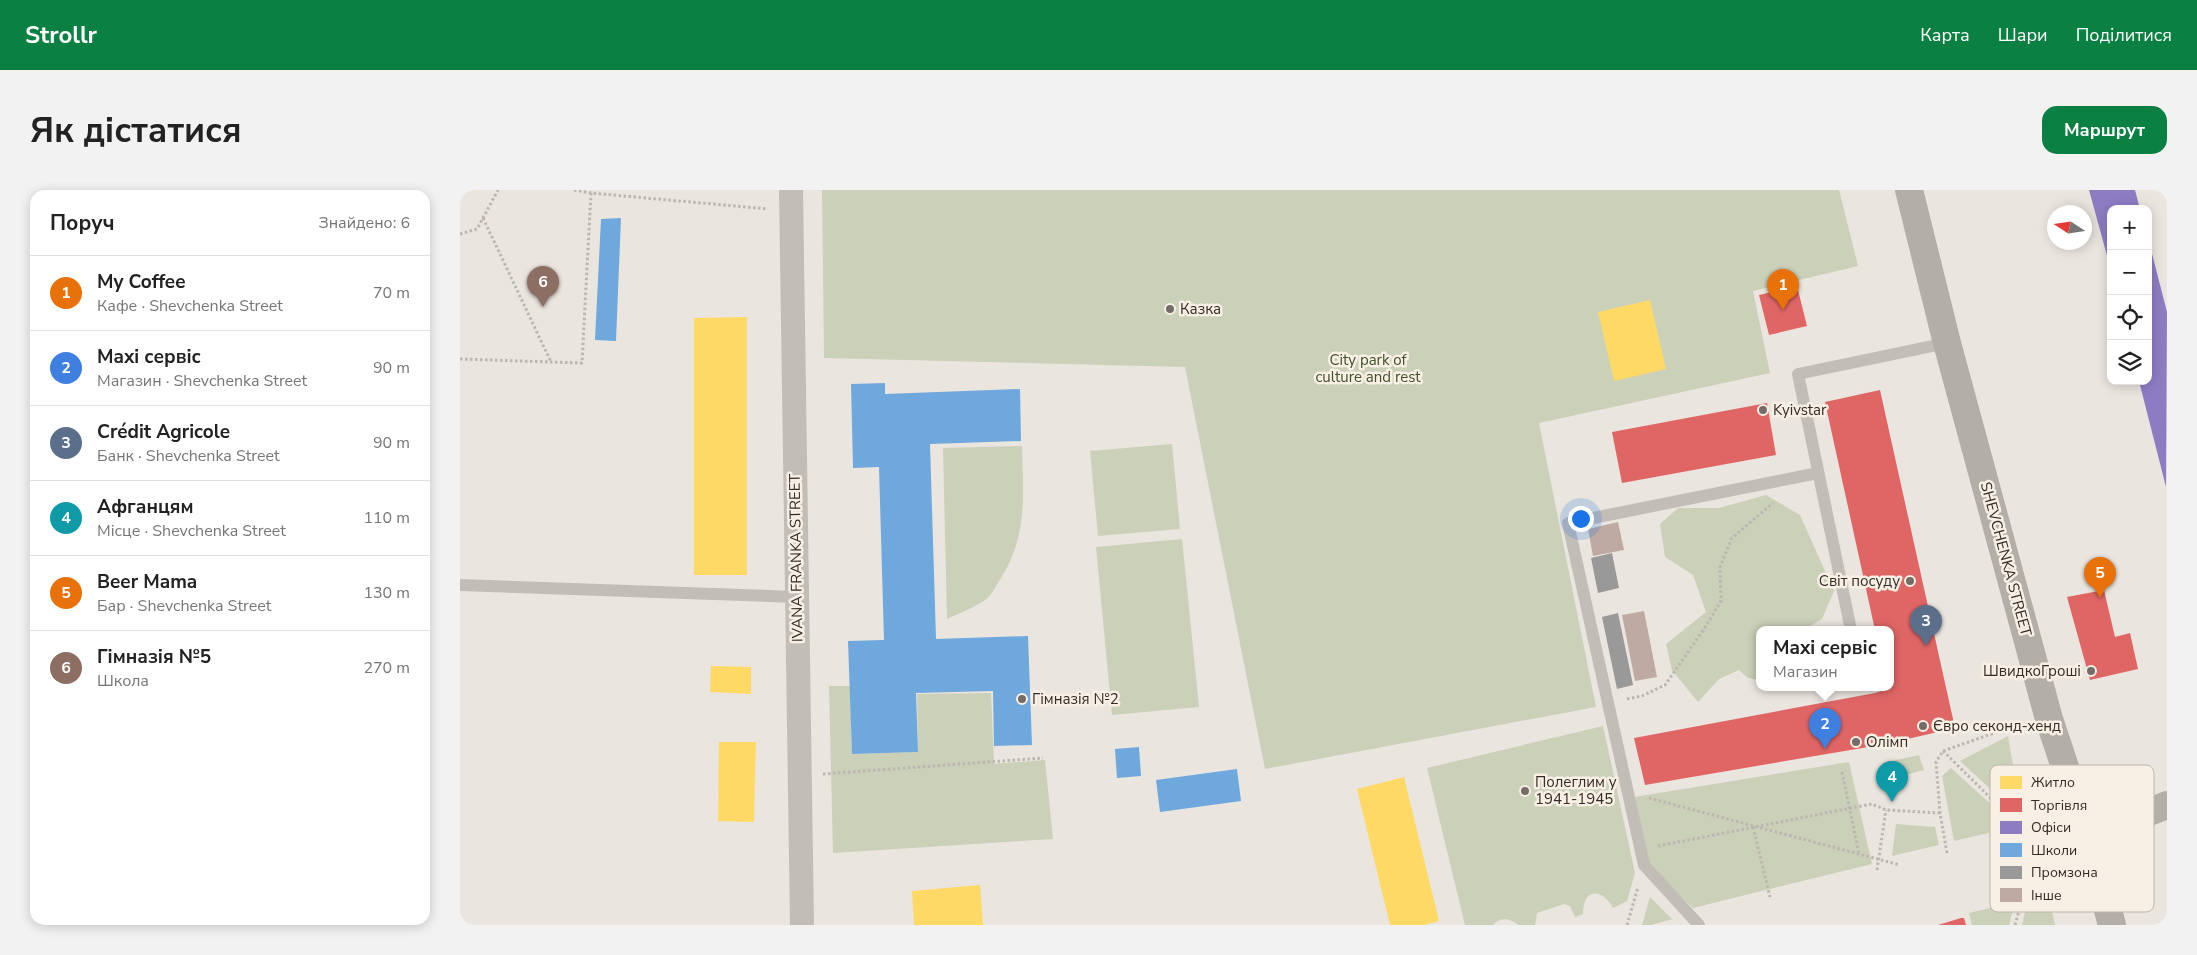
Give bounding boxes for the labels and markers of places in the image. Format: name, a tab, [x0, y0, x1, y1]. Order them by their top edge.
pin: 6	[527, 266, 559, 307]
pin: 1	[1767, 269, 1799, 310]
place label: Казка	[1180, 299, 1221, 319]
marker: Казка	[1164, 303, 1176, 315]
place label: Kyivstar	[1773, 400, 1827, 420]
marker: Kyivstar	[1757, 404, 1769, 416]
pin: 5	[2084, 557, 2116, 598]
place label: Світ посуду	[1819, 571, 1900, 591]
marker: Світ посуду	[1904, 575, 1916, 587]
pin: 3	[1910, 605, 1942, 646]
place label: ШвидкоГроші	[1983, 661, 2081, 681]
marker: ШвидкоГроші	[2085, 665, 2097, 677]
place label: Гімназія №2	[1032, 689, 1119, 709]
marker: Гімназія №2	[1016, 693, 1028, 705]
pin: 2	[1809, 708, 1841, 749]
place label: Євро секонд-хенд	[1933, 716, 2061, 736]
marker: Євро секонд-хенд	[1917, 720, 1929, 732]
place label: Олімп	[1866, 732, 1908, 752]
marker: Олімп	[1850, 736, 1862, 748]
pin: 4	[1876, 761, 1908, 802]
place label: Полеглим у 1941-1945	[1535, 772, 1617, 809]
marker: Полеглим у 1941-1945	[1519, 785, 1531, 797]

